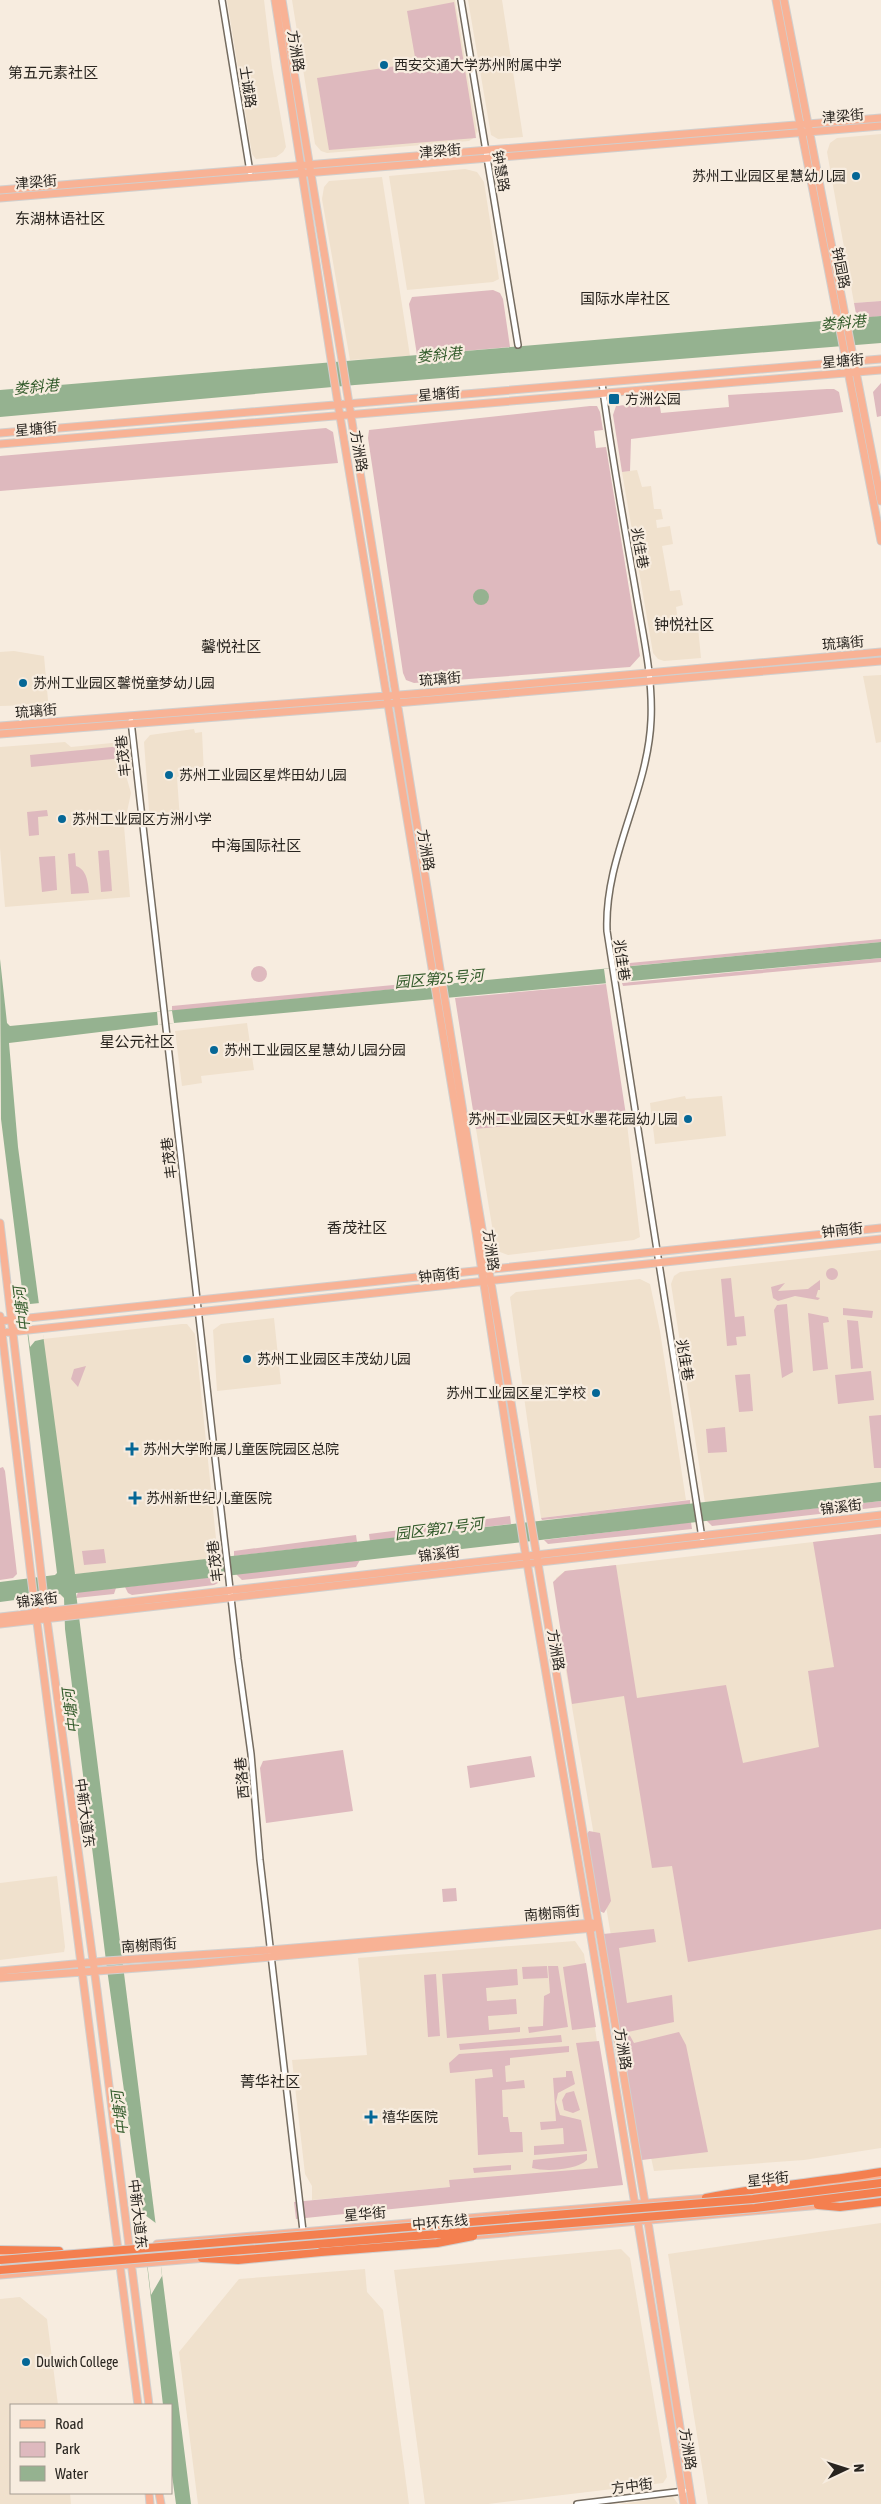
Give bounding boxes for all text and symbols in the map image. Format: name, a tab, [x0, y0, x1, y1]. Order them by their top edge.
street label: 方洲路	[285, 29, 307, 73]
place label: 西安交通大学苏州附属中学	[394, 57, 562, 73]
marker: 西安交通大学苏州附属中学	[378, 59, 390, 71]
district label: 第五元素社区	[8, 64, 98, 81]
street label: 士诚路	[237, 65, 259, 109]
street label: 津梁街	[821, 106, 865, 126]
street label: 津梁街	[418, 141, 462, 161]
street label: 钟慧路	[489, 149, 513, 193]
place label: 苏州工业园区星慧幼儿园	[692, 168, 846, 184]
marker: 苏州工业园区星慧幼儿园	[850, 170, 862, 182]
street label: 津梁街	[14, 172, 58, 192]
district label: 东湖林语社区	[15, 210, 105, 227]
street label: 钟园路	[829, 246, 853, 290]
district label: 国际水岸社区	[580, 290, 670, 307]
water label: 娄斜港	[820, 312, 868, 333]
water label: 娄斜港	[416, 344, 464, 365]
street label: 星塘街	[821, 351, 865, 371]
water label: 娄斜港	[13, 376, 61, 397]
street label: 星塘街	[417, 384, 461, 404]
place label: 方洲公园	[625, 391, 681, 407]
marker: 方洲公园	[607, 392, 621, 406]
street label: 星塘街	[14, 419, 58, 439]
street label: 方洲路	[347, 429, 371, 473]
street label: 兆佳巷	[628, 526, 652, 570]
district label: 钟悦社区	[654, 616, 714, 633]
street label: 琉璃街	[821, 633, 865, 653]
district label: 馨悦社区	[201, 638, 261, 655]
street label: 琉璃街	[418, 669, 462, 689]
place label: 苏州工业园区馨悦童梦幼儿园	[33, 675, 215, 691]
marker: 苏州工业园区馨悦童梦幼儿园	[17, 677, 29, 689]
street label: 琉璃街	[14, 701, 58, 721]
street label: 丰茂巷	[113, 734, 133, 778]
place label: 苏州工业园区星烨田幼儿园	[179, 767, 347, 783]
marker: 苏州工业园区星烨田幼儿园	[163, 769, 175, 781]
place label: 苏州工业园区方洲小学	[72, 811, 212, 827]
marker: 苏州工业园区方洲小学	[56, 813, 68, 825]
street label: 方洲路	[414, 828, 438, 872]
district label: 中海国际社区	[211, 837, 301, 854]
street label: 兆佳巷	[611, 938, 633, 982]
water label: 园区第25号河	[394, 966, 487, 991]
district label: 星公元社区	[99, 1033, 175, 1050]
place label: 苏州工业园区星慧幼儿园分园	[224, 1042, 406, 1058]
marker: 苏州工业园区星慧幼儿园分园	[208, 1044, 220, 1056]
place label: 苏州工业园区天虹水墨花园幼儿园	[468, 1111, 678, 1127]
marker: 苏州工业园区天虹水墨花园幼儿园	[682, 1113, 694, 1125]
street label: 丰茂巷	[159, 1136, 179, 1180]
district label: 香茂社区	[327, 1219, 387, 1236]
street label: 钟南街	[820, 1220, 864, 1240]
street label: 方洲路	[480, 1228, 502, 1272]
street label: 钟南街	[417, 1265, 461, 1285]
water label: 中塘河	[10, 1283, 33, 1332]
street label: 兆佳巷	[674, 1338, 696, 1382]
place label: 苏州工业园区丰茂幼儿园	[257, 1351, 411, 1367]
marker: 苏州工业园区丰茂幼儿园	[241, 1353, 253, 1365]
place label: 苏州工业园区星汇学校	[446, 1385, 586, 1401]
marker: 苏州工业园区星汇学校	[590, 1387, 602, 1399]
place label: 苏州大学附属儿童医院园区总院	[143, 1441, 339, 1457]
marker: 苏州大学附属儿童医院园区总院	[125, 1442, 139, 1456]
place label: 苏州新世纪儿童医院	[146, 1490, 272, 1506]
marker: 苏州新世纪儿童医院	[128, 1491, 142, 1505]
street label: 锦溪街	[819, 1497, 863, 1517]
water label: 园区第27号河	[394, 1514, 487, 1542]
street label: 丰茂巷	[205, 1539, 225, 1583]
street label: 锦溪街	[417, 1544, 461, 1564]
street label: 锦溪街	[15, 1590, 59, 1610]
street label: 方洲路	[544, 1628, 568, 1672]
water label: 中塘河	[59, 1685, 82, 1734]
street label: 西洛巷	[232, 1756, 252, 1800]
street label: 中新大道东	[72, 1777, 98, 1849]
street label: 南榭雨街	[523, 1903, 581, 1923]
street label: 南榭雨街	[121, 1935, 177, 1955]
street label: 方洲路	[612, 2027, 634, 2071]
district label: 菁华社区	[240, 2073, 300, 2090]
water label: 中塘河	[108, 2087, 131, 2136]
place label: 禧华医院	[382, 2109, 438, 2125]
marker: 禧华医院	[364, 2110, 378, 2124]
street label: 星华街	[746, 2169, 790, 2189]
street label: 中新大道东	[126, 2178, 150, 2250]
street label: 星华街	[343, 2204, 387, 2224]
street label: 中环东线	[411, 2212, 469, 2232]
place label: Dulwich College	[36, 2354, 118, 2370]
marker: Dulwich College	[20, 2356, 32, 2368]
legend	[10, 2404, 172, 2494]
text: Road	[55, 2415, 84, 2432]
street label: 方洲路	[677, 2427, 699, 2471]
text: Park	[55, 2440, 80, 2457]
north arrow	[821, 2444, 871, 2494]
text: N	[851, 2463, 867, 2473]
text: Water	[55, 2465, 88, 2482]
street label: 方中街	[610, 2476, 654, 2496]

